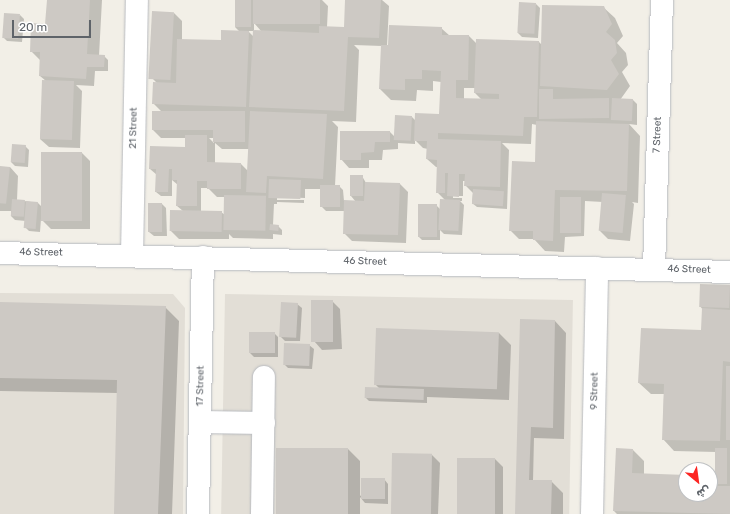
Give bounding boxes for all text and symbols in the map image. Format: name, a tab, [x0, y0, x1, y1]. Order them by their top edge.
scale bar	[14, 12, 93, 38]
text: 20 m	[19, 20, 47, 34]
street label: 21 Street	[128, 107, 140, 149]
street label: 7 Street	[651, 117, 665, 153]
street label: 46 Street	[19, 247, 63, 259]
street label: 46 Street	[343, 255, 387, 269]
street label: 46 Street	[667, 263, 711, 277]
street label: 17 Street	[195, 366, 207, 406]
street label: 9 Street	[589, 372, 601, 410]
north arrow	[678, 462, 718, 502]
text: ش	[694, 483, 713, 501]

